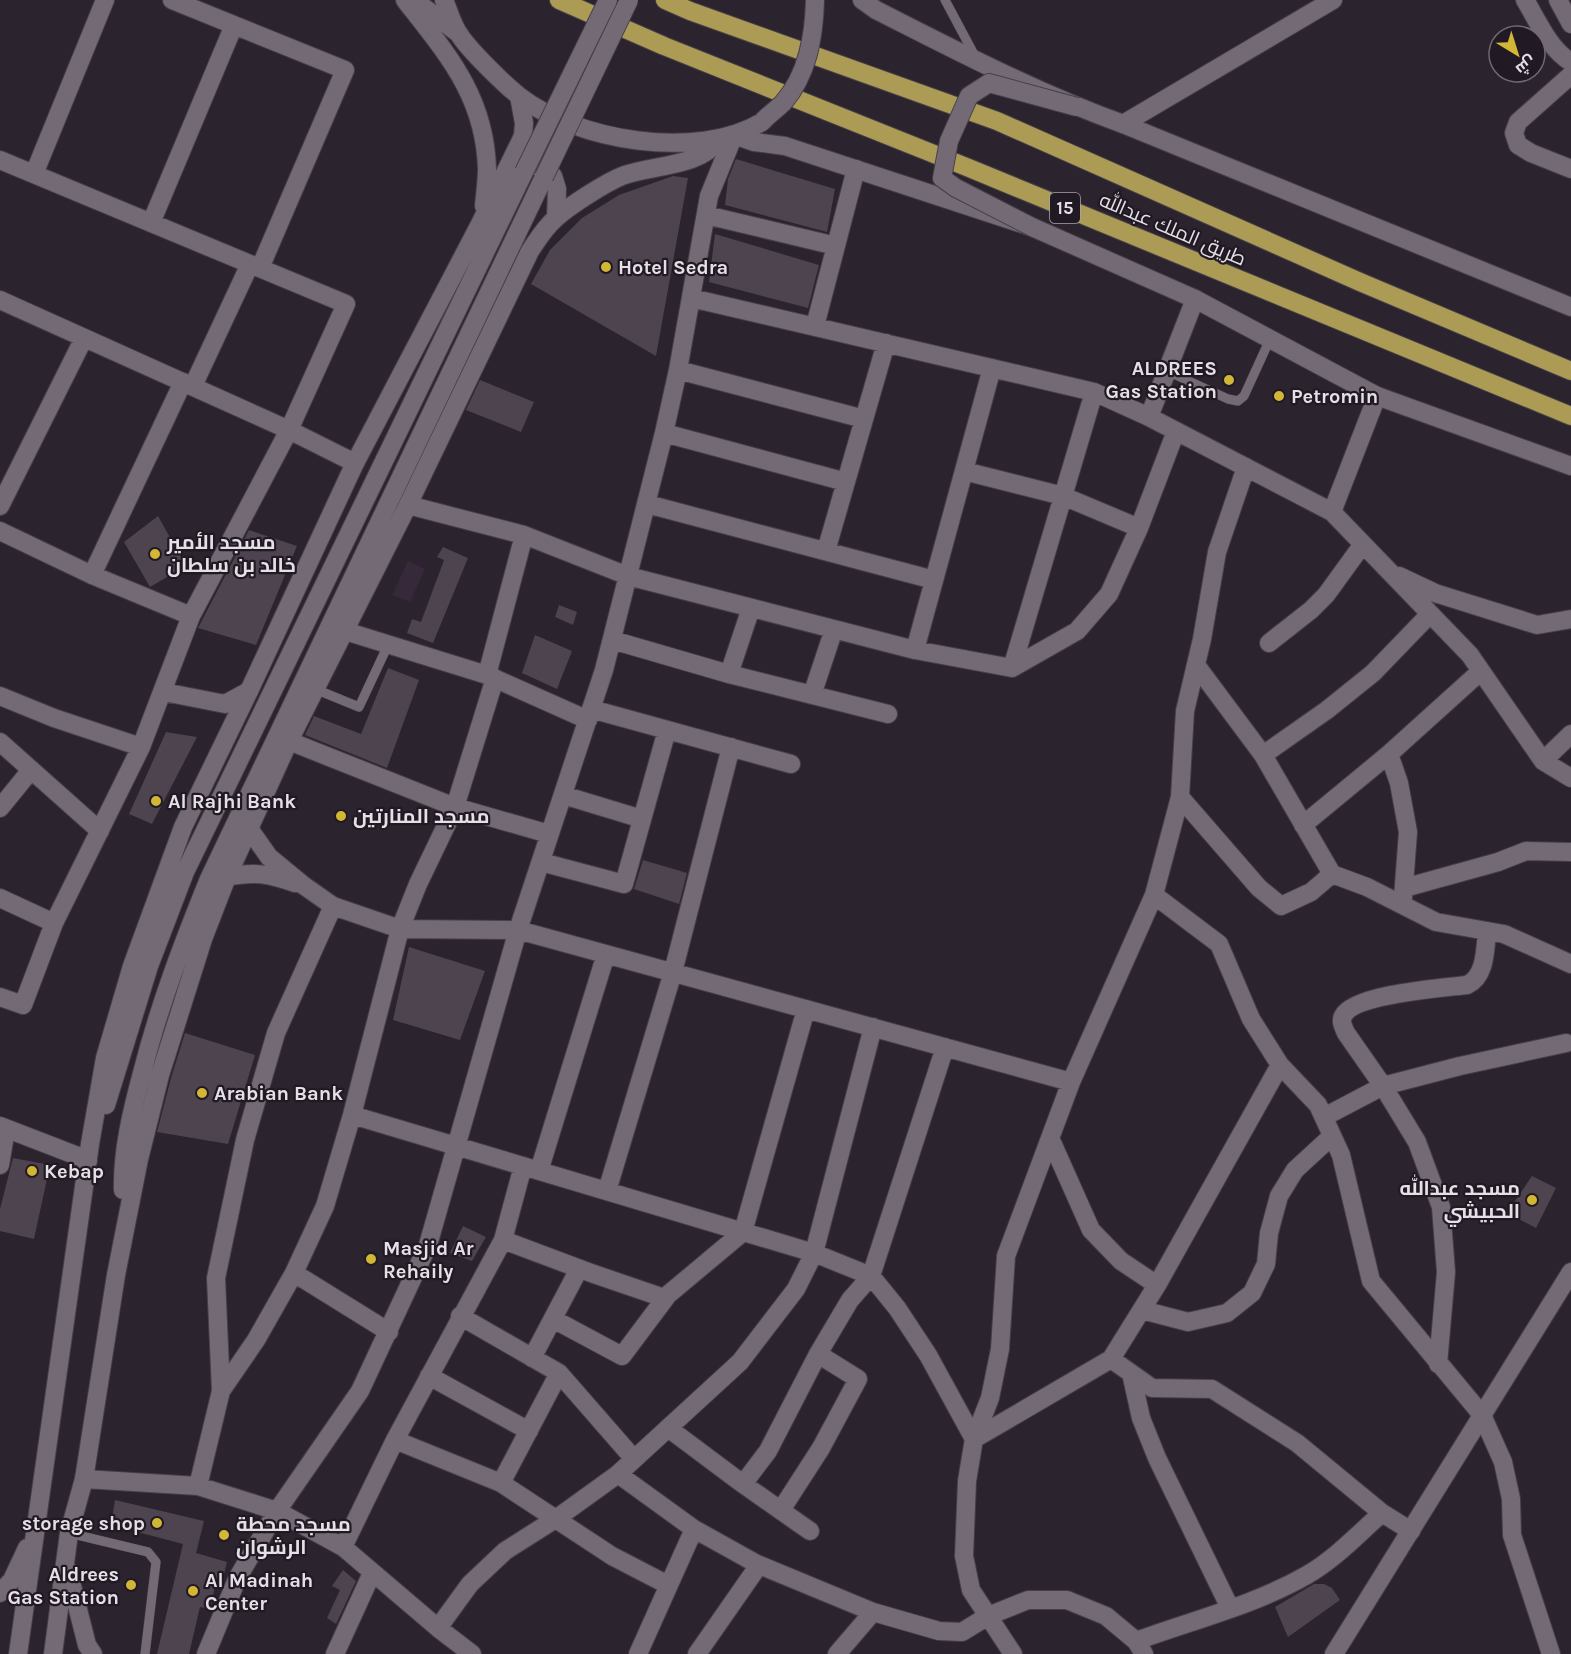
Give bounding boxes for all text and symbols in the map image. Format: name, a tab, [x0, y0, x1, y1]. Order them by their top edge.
north arrow	[1487, 24, 1547, 84]
text: ش	[1512, 52, 1540, 79]
street label: طريق الملك عبدالله	[1096, 186, 1250, 272]
road number: 15	[1050, 193, 1080, 223]
place label: Hotel Sedra	[618, 256, 728, 279]
marker: Hotel Sedra	[599, 260, 613, 274]
place label: ALDREES Gas Station	[1106, 357, 1217, 403]
marker: ALDREES Gas Station	[1222, 373, 1236, 387]
place label: Petromin	[1291, 385, 1378, 408]
marker: Petromin	[1272, 389, 1286, 403]
place label: مسجد الأمير خالد بن سلطان	[166, 531, 296, 577]
marker: مسجد الأمير خالد بن سلطان	[148, 547, 162, 561]
place label: Al Rajhi Bank	[168, 790, 296, 813]
marker: Al Rajhi Bank	[149, 794, 163, 808]
place label: مسجد المنارتين	[353, 805, 490, 828]
marker: مسجد المنارتين	[334, 809, 348, 823]
place label: Arabian Bank	[214, 1082, 343, 1105]
marker: Arabian Bank	[195, 1086, 209, 1100]
place label: Kebap	[44, 1160, 104, 1183]
marker: Kebap	[25, 1164, 39, 1178]
place label: مسجد عبدالله الحبيشي	[1399, 1174, 1520, 1227]
marker: مسجد عبدالله الحبيشي	[1525, 1193, 1539, 1207]
place label: Masjid Ar Rehaily	[383, 1237, 474, 1283]
marker: Masjid Ar Rehaily	[364, 1252, 378, 1266]
place label: storage shop	[22, 1512, 145, 1535]
place label: مسجد محطة الرشوان	[236, 1513, 351, 1559]
marker: storage shop	[150, 1516, 164, 1530]
marker: مسجد محطة الرشوان	[217, 1528, 231, 1542]
place label: Aldrees Gas Station	[8, 1563, 119, 1609]
place label: Al Madinah Center	[205, 1569, 313, 1615]
marker: Aldrees Gas Station	[124, 1578, 138, 1592]
marker: Al Madinah Center	[186, 1584, 200, 1598]

